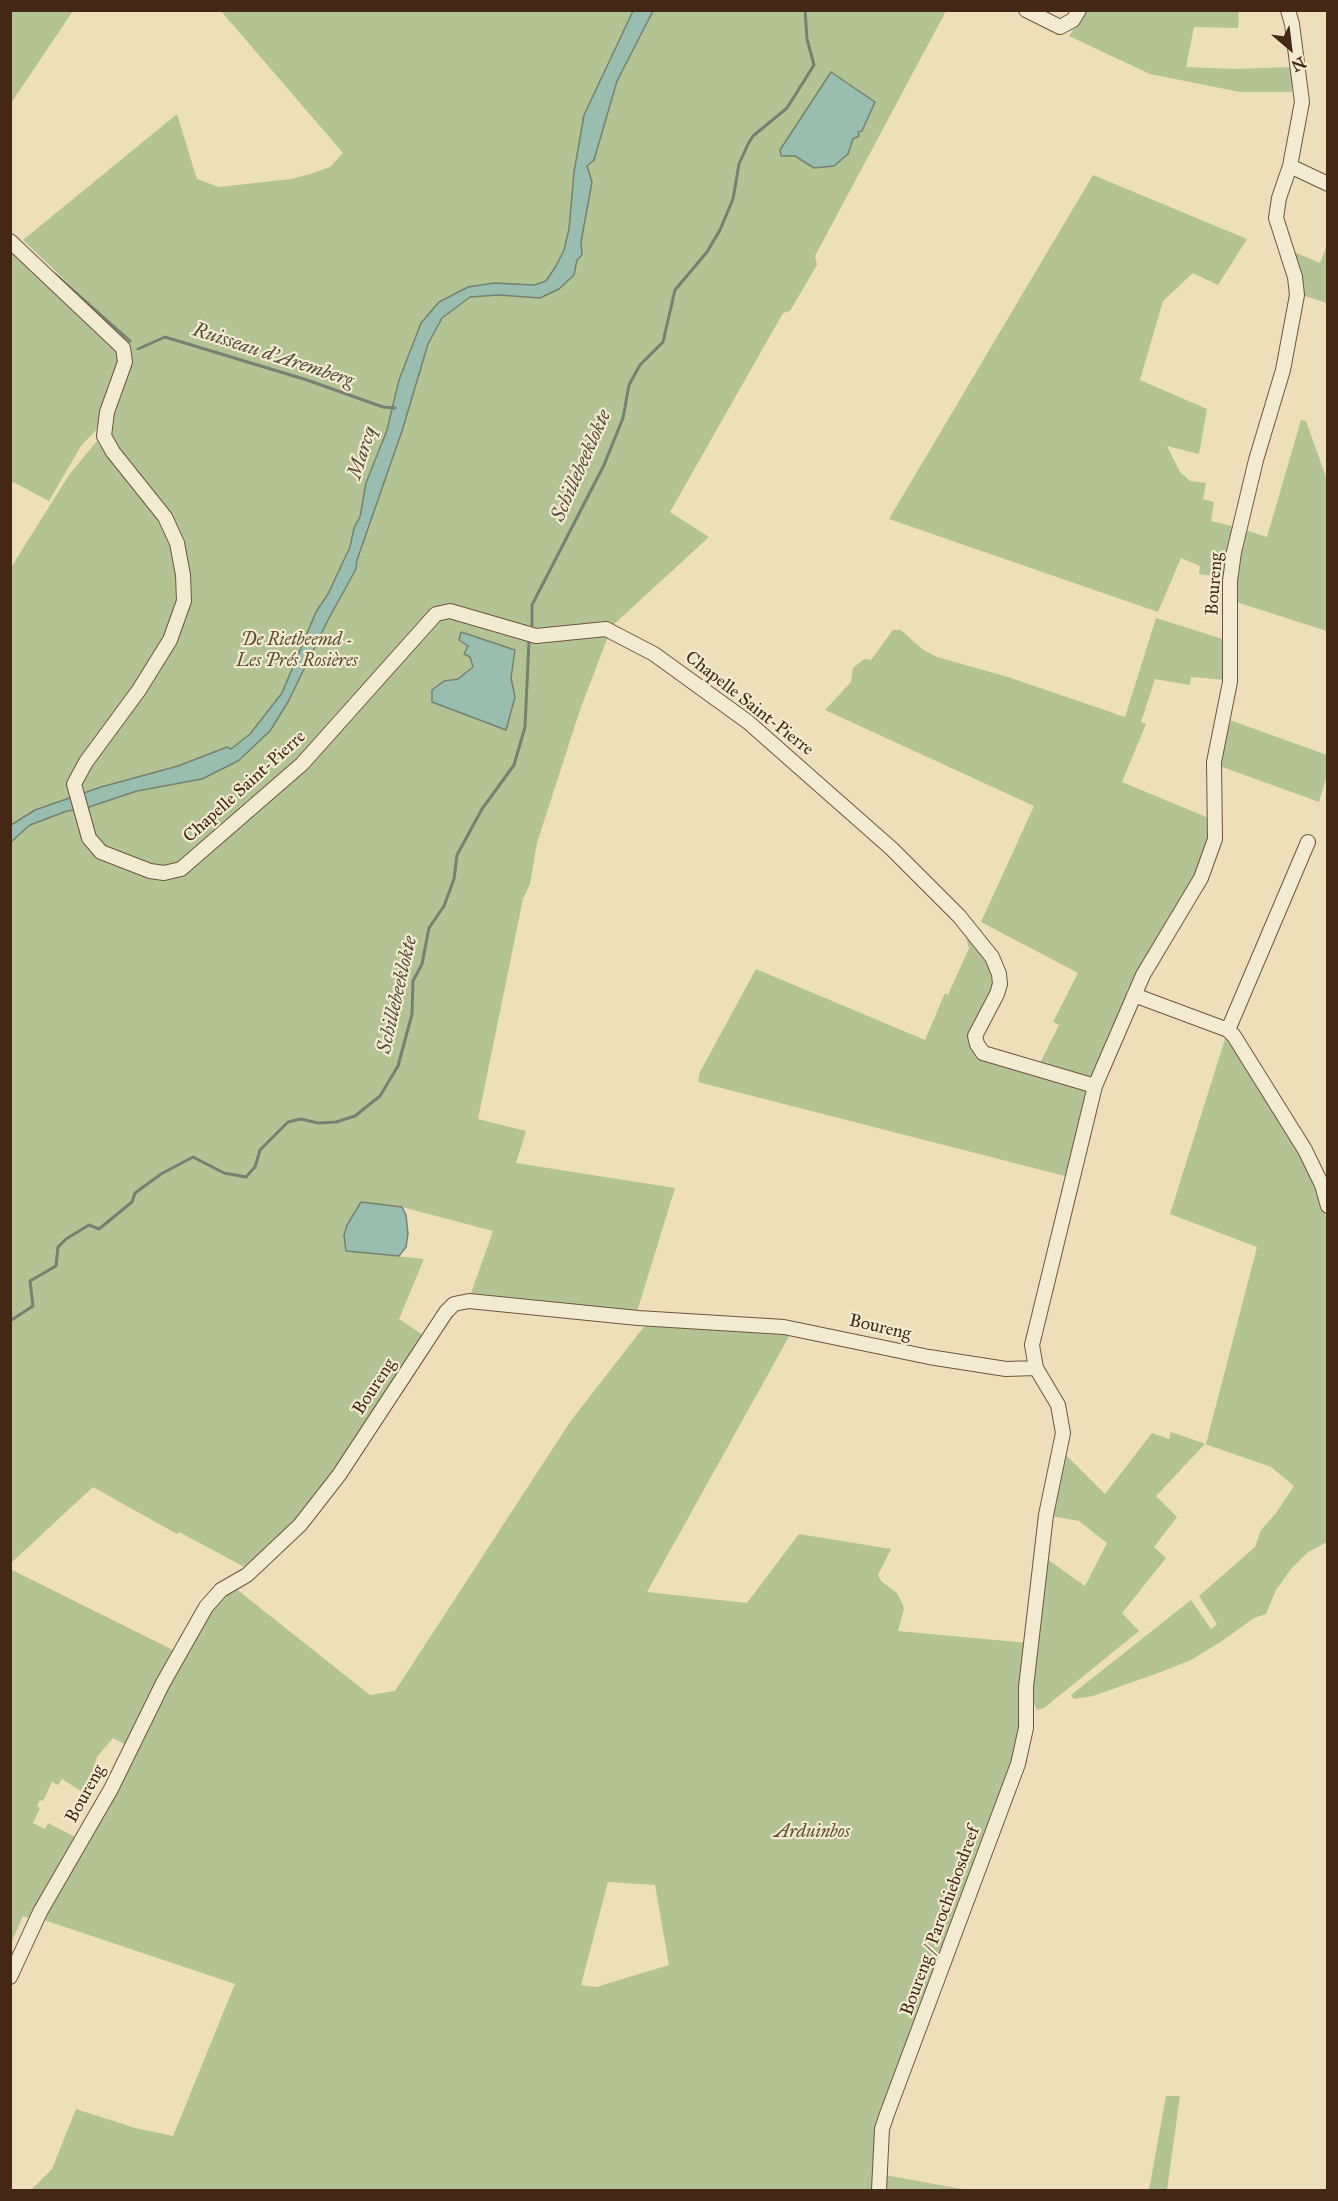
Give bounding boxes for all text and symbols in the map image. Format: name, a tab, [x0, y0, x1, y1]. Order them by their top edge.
north arrow	[1260, 18, 1320, 78]
text: N	[1288, 53, 1309, 76]
water label: Ruisseau d'Aremberg	[190, 319, 356, 393]
water label: Schillebeeklokte	[547, 406, 617, 526]
water label: Marcq	[343, 424, 383, 482]
street label: Boureng	[1202, 552, 1228, 616]
park label: De Rietbeemd - Les Prés Rosières	[236, 630, 358, 672]
street label: Chapelle Saint-Pierre	[680, 647, 818, 761]
street label: Chapelle Saint-Pierre	[179, 726, 311, 848]
water label: Schillebeeklokte	[373, 934, 423, 1056]
street label: Boureng	[847, 1310, 913, 1346]
street label: Boureng	[349, 1355, 401, 1419]
street label: Boureng	[61, 1761, 111, 1827]
park label: Arduinbos	[774, 1822, 850, 1844]
street label: Boureng / Parochiebosdreef	[897, 1823, 985, 2019]

